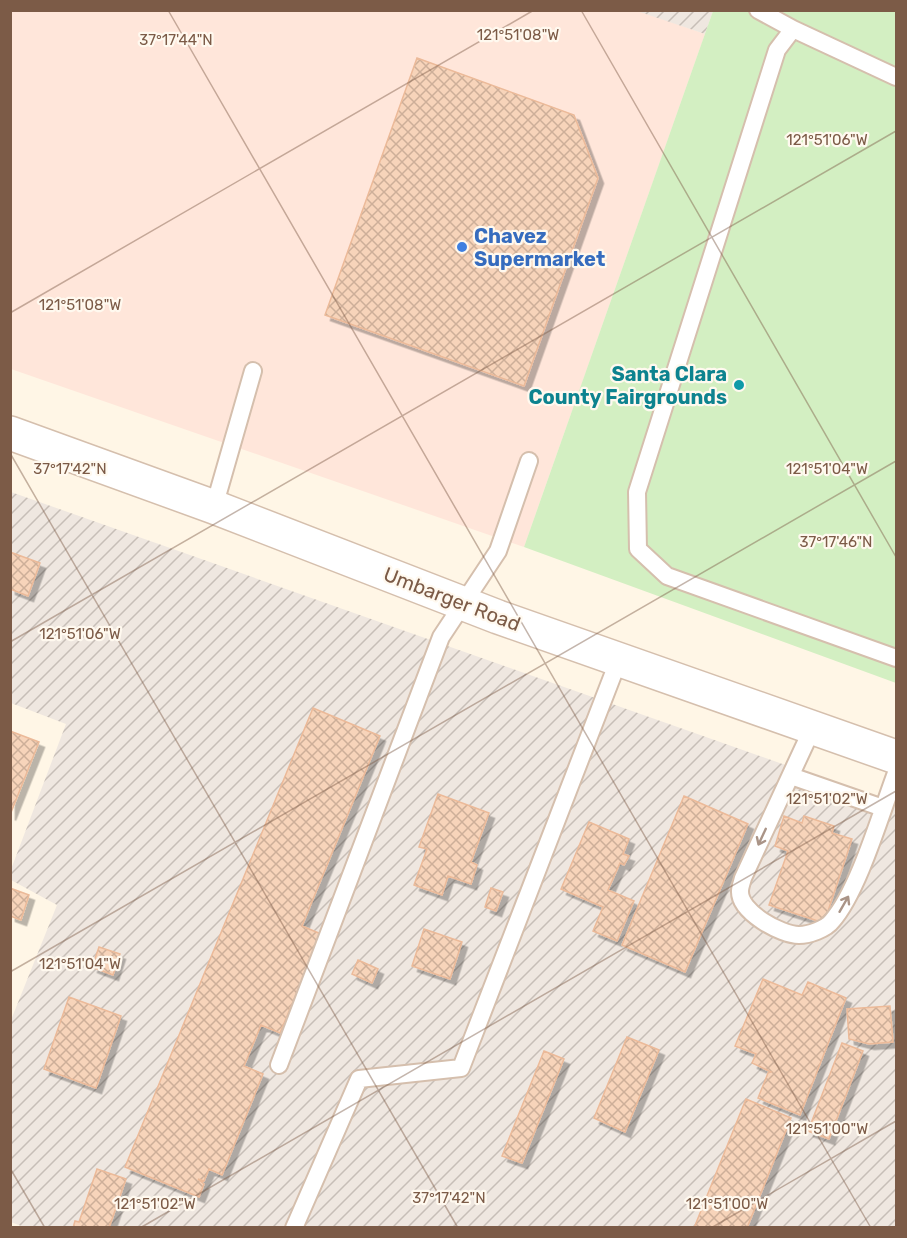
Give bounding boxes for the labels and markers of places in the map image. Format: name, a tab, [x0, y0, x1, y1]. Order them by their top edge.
place label: Chavez Supermarket	[474, 224, 605, 271]
marker: Chavez Supermarket	[455, 240, 469, 254]
place label: Santa Clara County Fairgrounds	[528, 362, 727, 409]
marker: Santa Clara County Fairgrounds	[732, 378, 746, 392]

